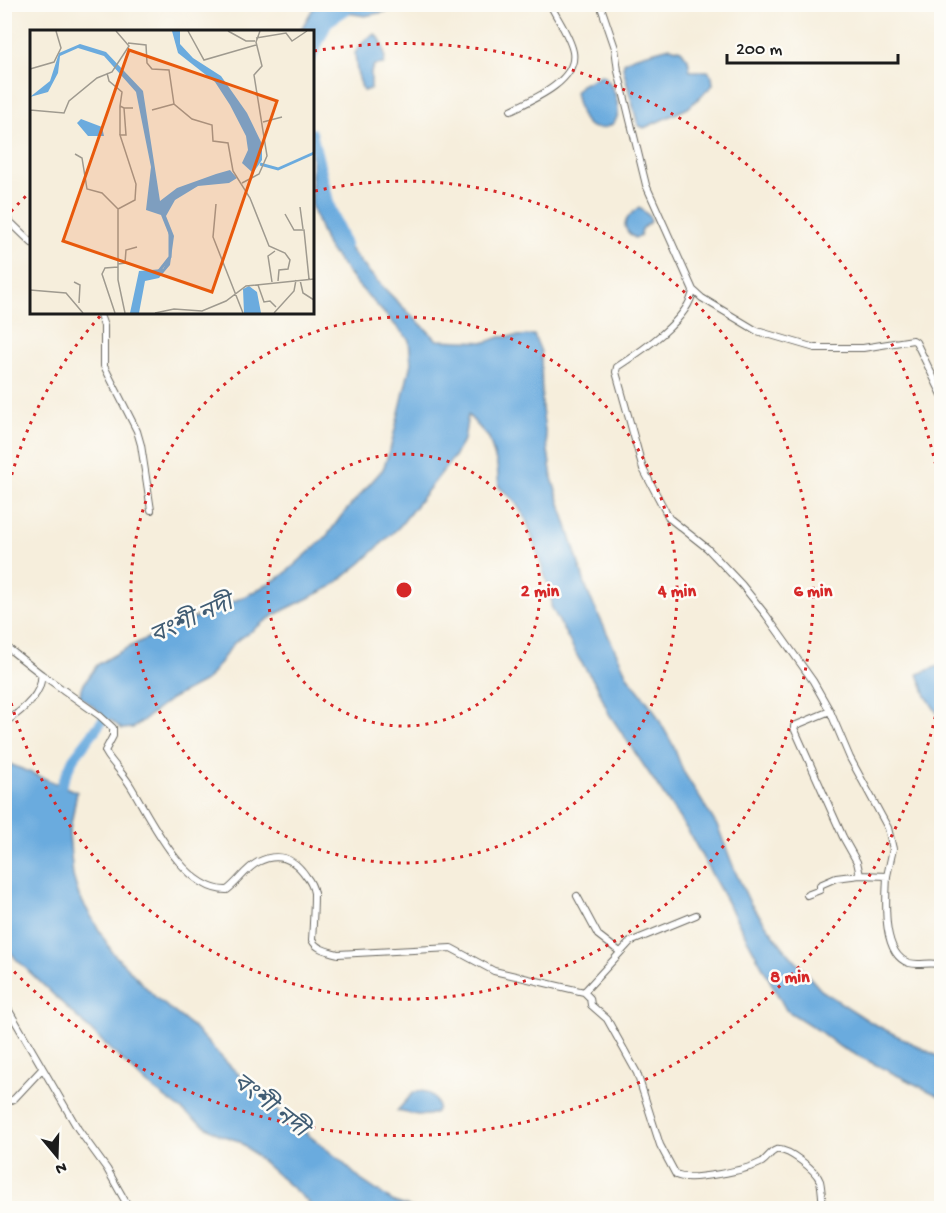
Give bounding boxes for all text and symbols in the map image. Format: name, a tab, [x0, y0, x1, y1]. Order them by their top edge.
scale bar	[727, 27, 898, 65]
inset map	[30, 30, 314, 314]
text: 200 m	[736, 40, 783, 61]
centre of rings	[394, 580, 414, 600]
text: 2 min	[521, 582, 560, 603]
text: 4 min	[657, 582, 696, 603]
text: 6 min	[794, 582, 833, 603]
water label: বংশী নদী	[145, 586, 242, 652]
text: 8 min	[770, 968, 810, 989]
water label: বংশী নদী	[226, 1066, 318, 1148]
north arrow	[27, 1126, 87, 1186]
text: N	[52, 1156, 69, 1178]

